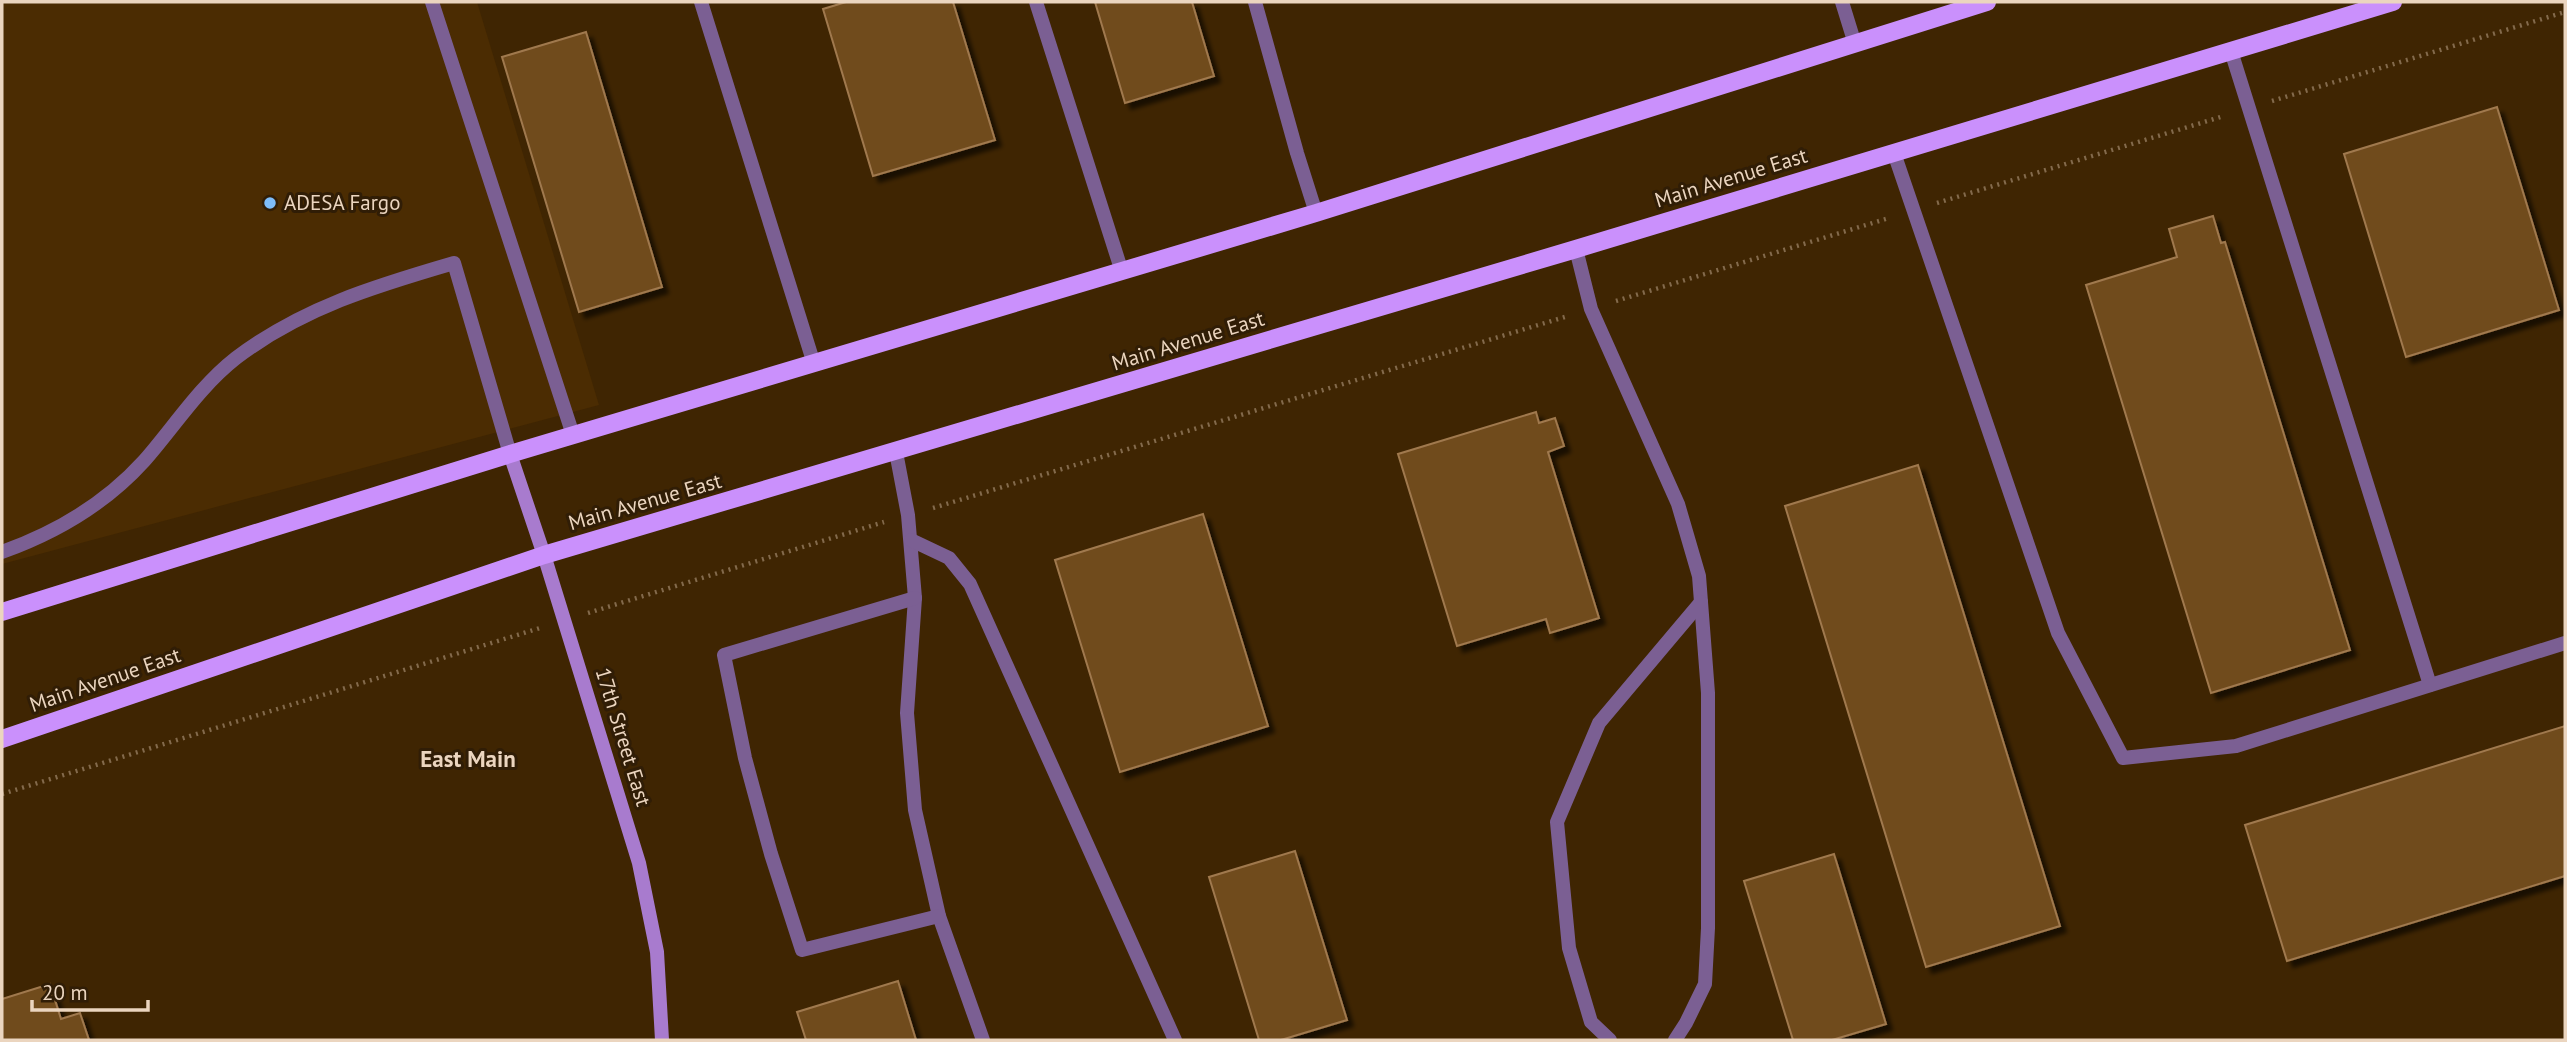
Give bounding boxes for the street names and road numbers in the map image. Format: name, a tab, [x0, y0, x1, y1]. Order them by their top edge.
street label: Main Avenue East	[1651, 142, 1810, 214]
street label: Main Avenue East	[1108, 305, 1267, 377]
street label: Main Avenue East	[565, 467, 724, 536]
street label: Main Avenue East	[26, 641, 184, 718]
street label: 17th Street East	[590, 664, 657, 809]

